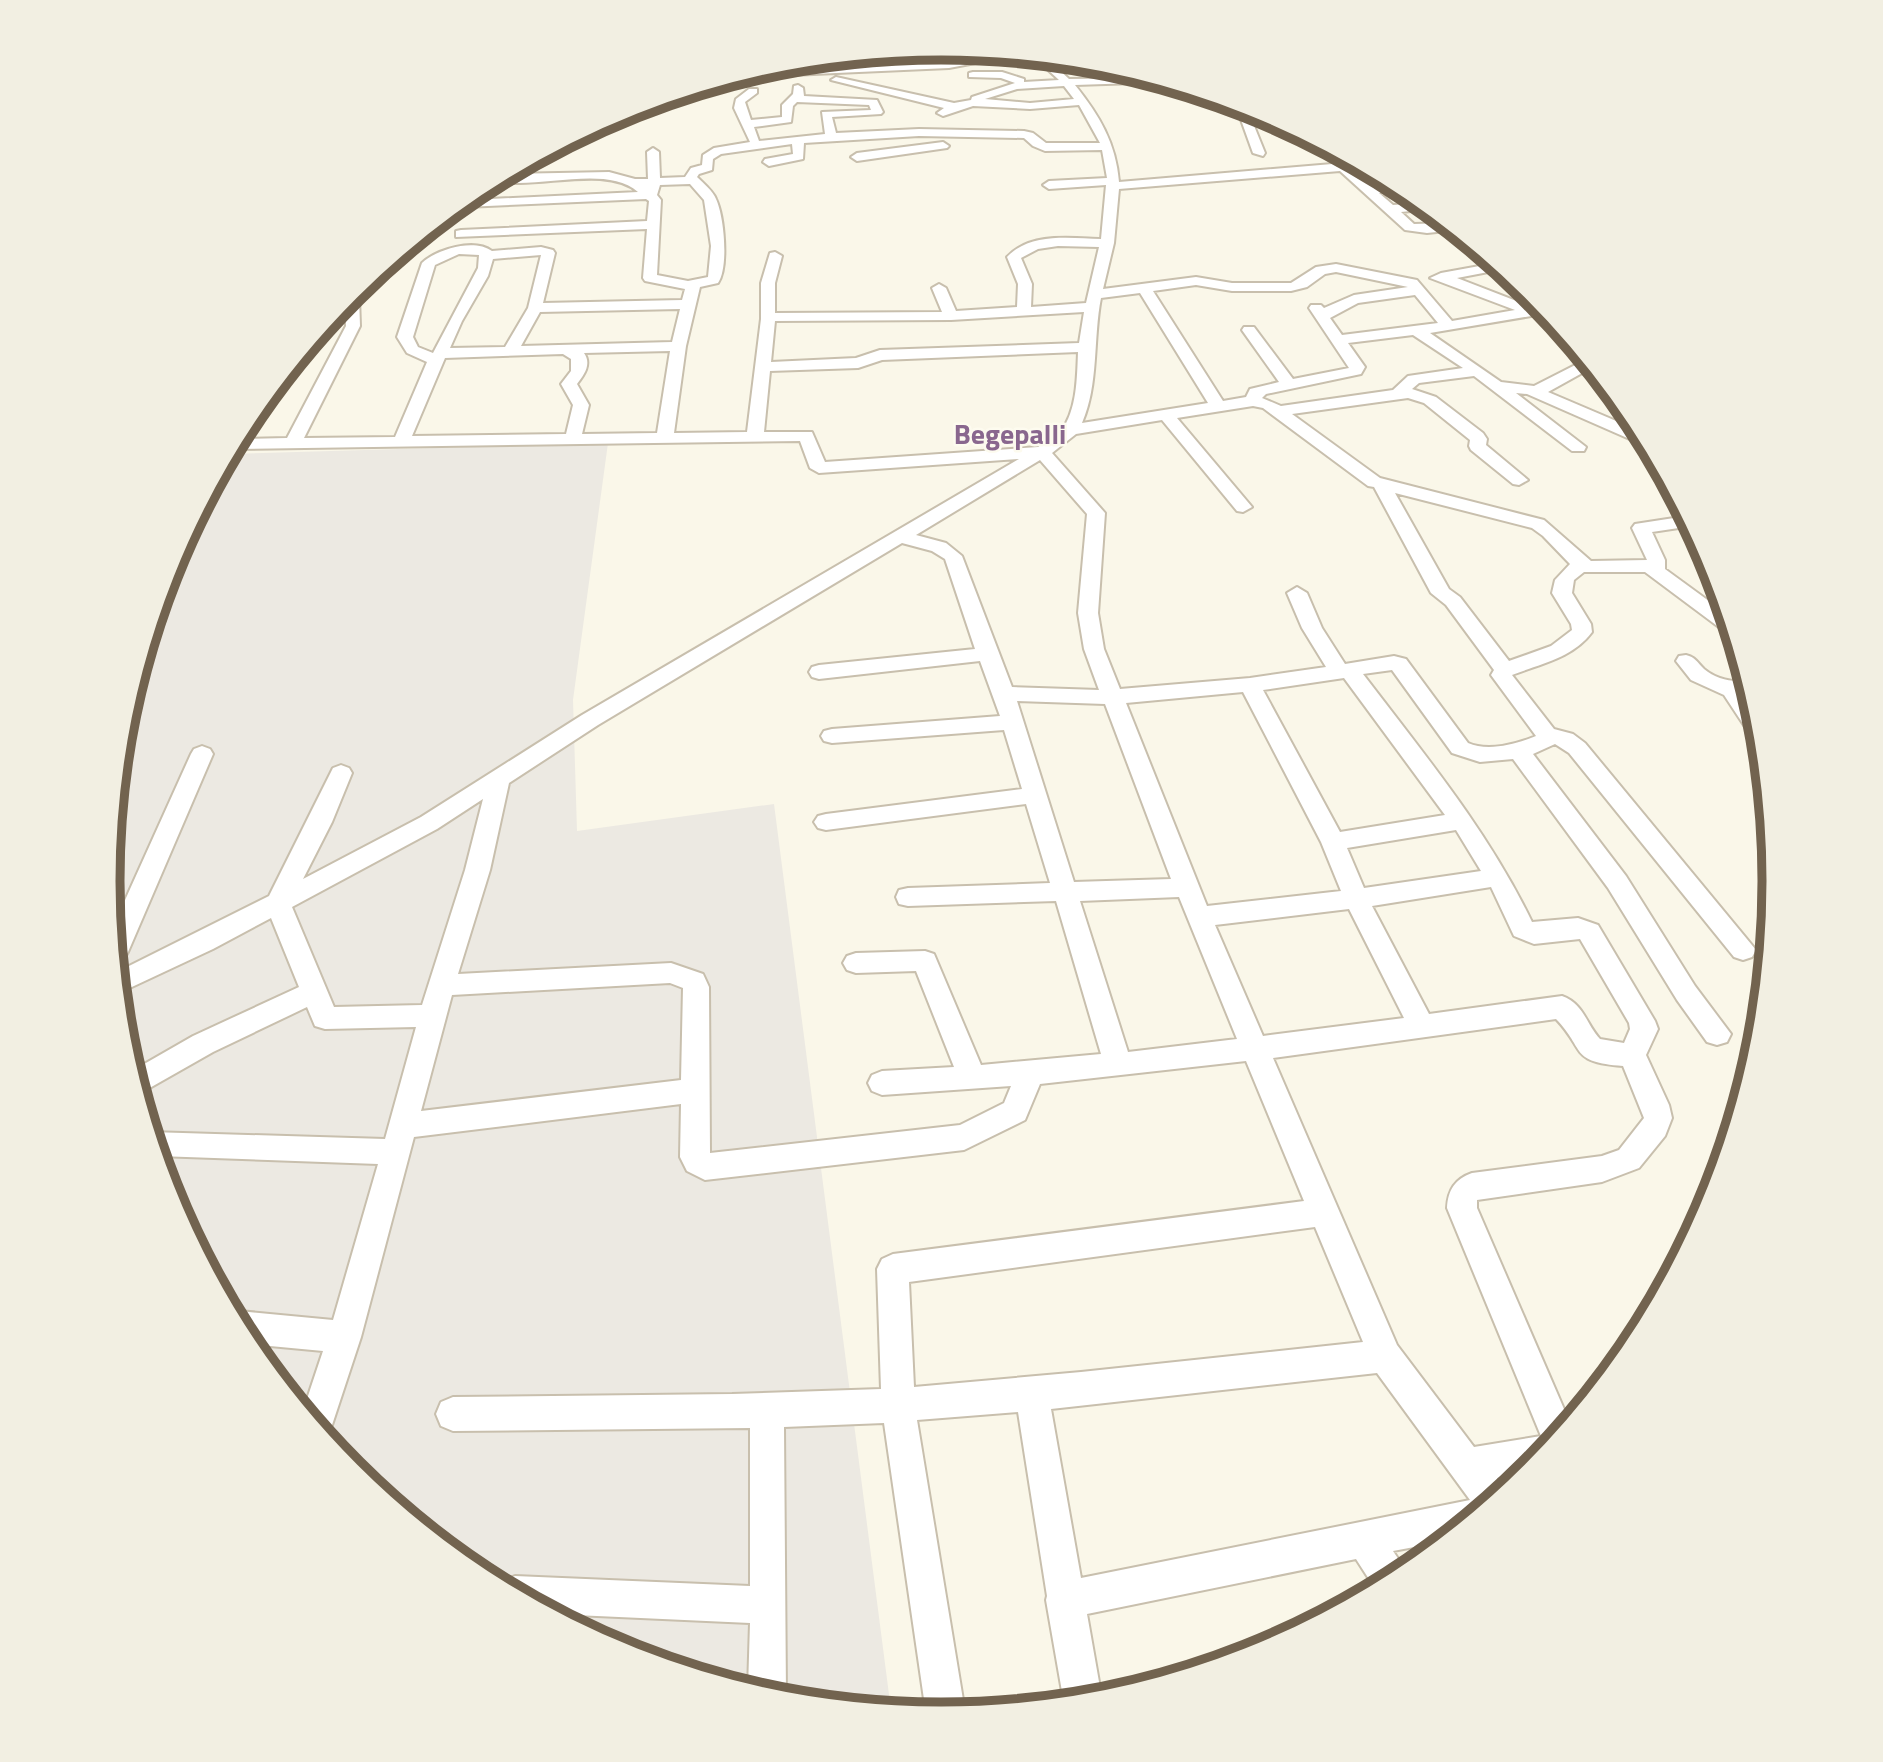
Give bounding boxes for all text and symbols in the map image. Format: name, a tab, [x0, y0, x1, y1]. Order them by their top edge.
district label: Begepalli	[954, 412, 1066, 455]

